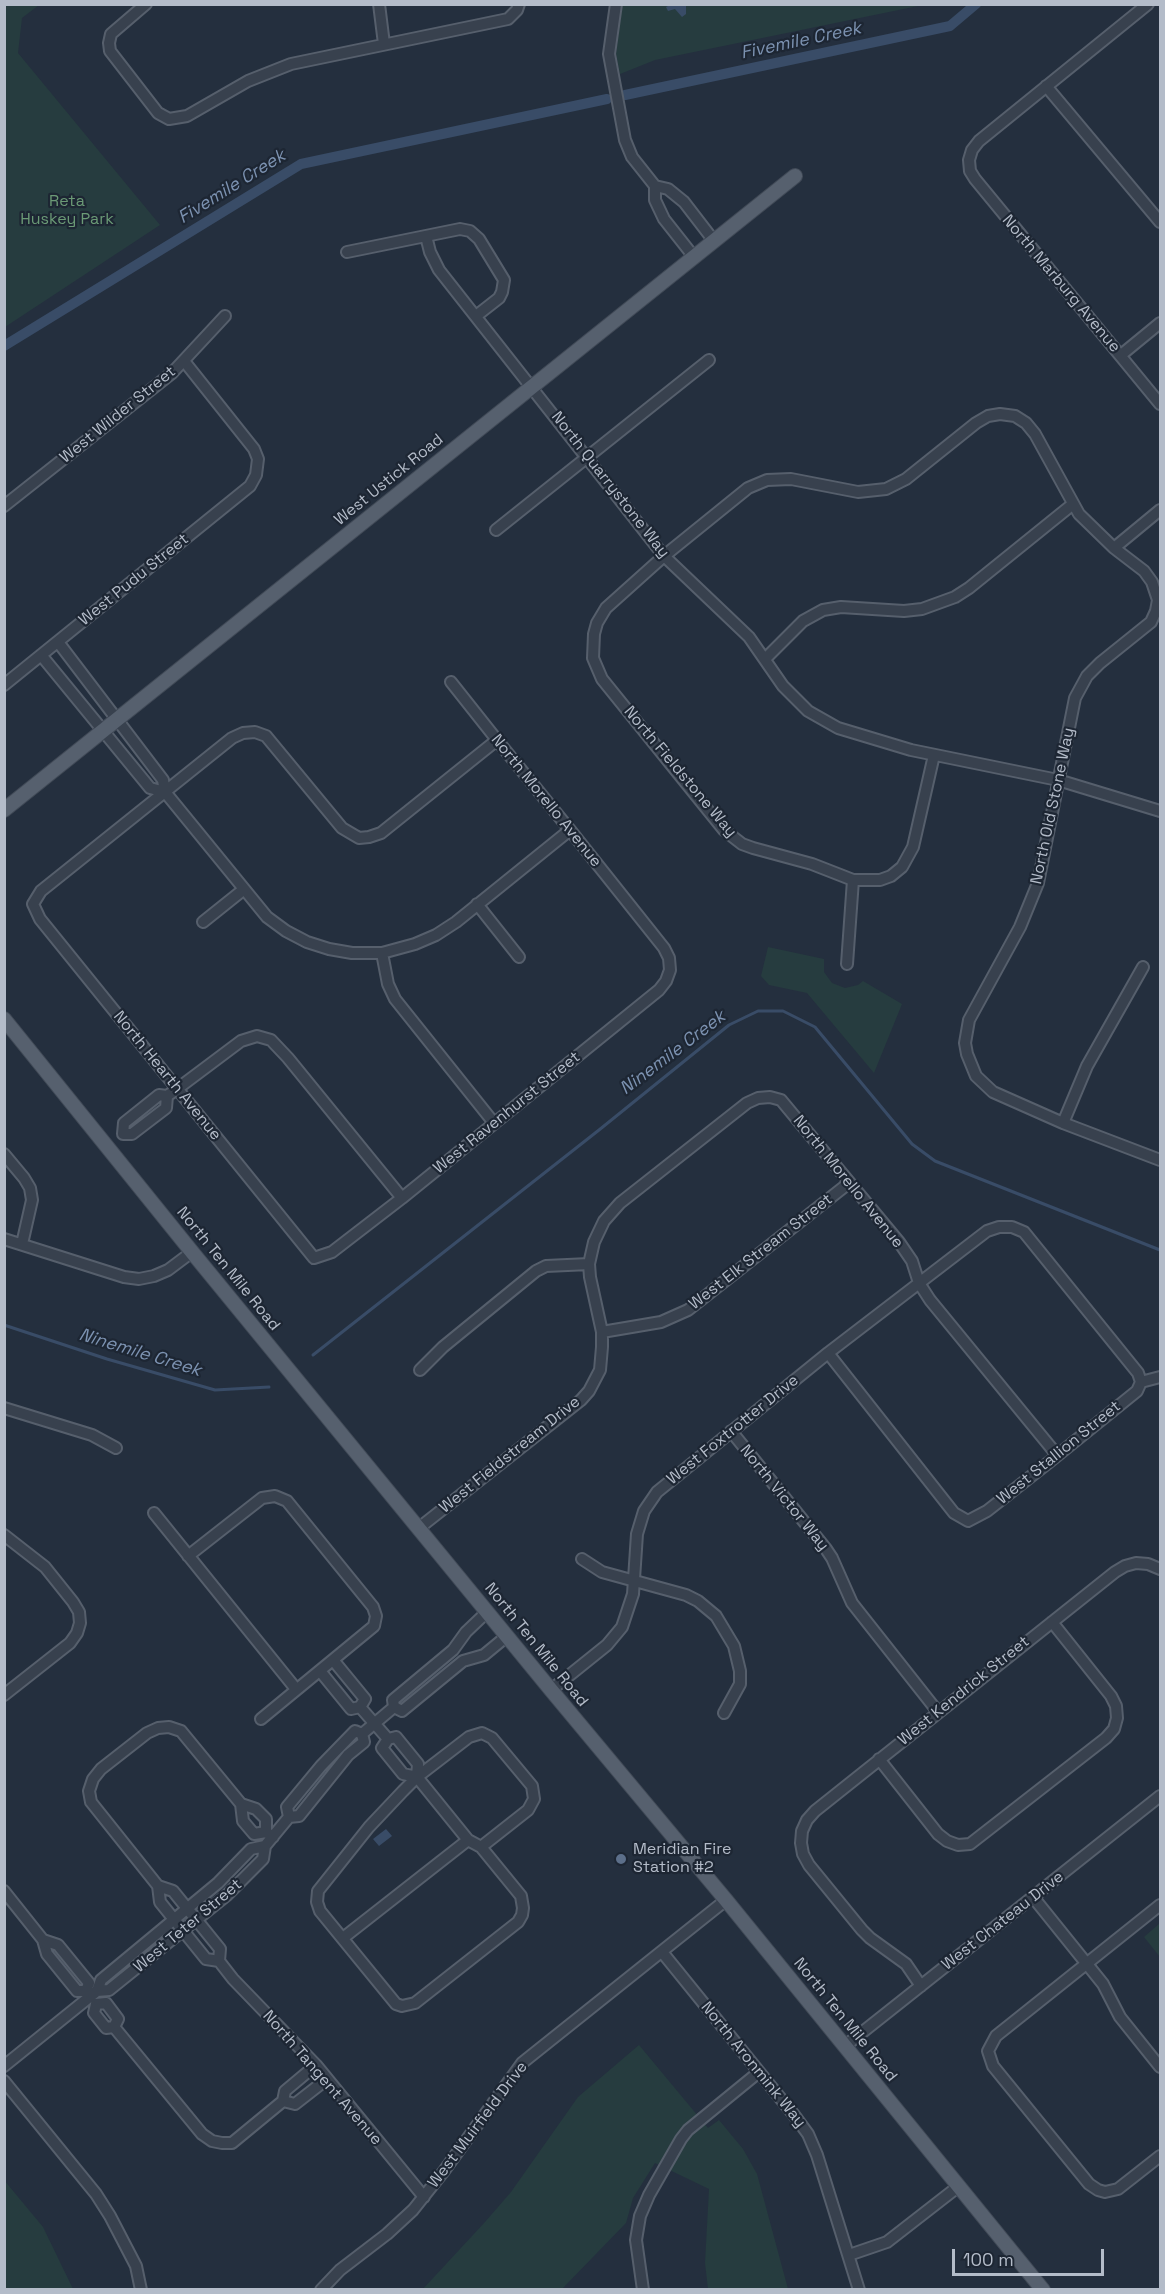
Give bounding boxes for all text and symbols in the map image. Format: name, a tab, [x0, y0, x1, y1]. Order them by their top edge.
water label: Fivemile Creek	[739, 18, 863, 64]
water label: Fivemile Creek	[174, 145, 290, 229]
park label: Reta Huskey Park	[20, 192, 114, 230]
street label: North Marburg Avenue	[998, 211, 1124, 357]
street label: West Wilder Street	[56, 362, 180, 468]
street label: North Quarrystone Way	[547, 408, 673, 562]
street label: West Ustick Road	[331, 430, 447, 530]
street label: West Pudu Street	[75, 530, 193, 630]
street label: North Fieldstone Way	[620, 703, 740, 841]
street label: North Old Stone Way	[1027, 726, 1079, 886]
street label: North Morello Avenue	[487, 731, 605, 871]
water label: Ninemile Creek	[616, 1006, 730, 1100]
street label: North Hearth Avenue	[109, 1007, 225, 1145]
street label: West Ravenhurst Street	[430, 1048, 584, 1178]
street label: North Morello Avenue	[789, 1112, 907, 1252]
street label: West Elk Stream Street	[685, 1190, 837, 1314]
street label: North Ten Mile Road	[172, 1203, 284, 1335]
water label: Ninemile Creek	[76, 1324, 204, 1382]
street label: West Foxtrotter Drive	[663, 1371, 803, 1489]
street label: West Fieldstream Drive	[436, 1392, 584, 1518]
street label: West Stallion Street	[993, 1397, 1125, 1509]
street label: North Victor Way	[735, 1441, 833, 1555]
street label: North Ten Mile Road	[480, 1579, 592, 1711]
street label: West Kendrick Street	[895, 1632, 1033, 1750]
place label: Meridian Fire Station #2	[633, 1840, 731, 1878]
marker: Meridian Fire Station #2	[614, 1852, 628, 1866]
street label: West Chateau Drive	[938, 1867, 1068, 1975]
street label: West Teter Street	[130, 1875, 246, 1977]
street label: North Ten Mile Road	[789, 1954, 901, 2086]
street label: North Aronmink Way	[696, 1998, 810, 2132]
street label: North Tangent Avenue	[258, 2007, 386, 2149]
street label: West Muirfield Drive	[424, 2058, 532, 2192]
scale bar	[955, 2237, 1106, 2275]
text: 100 m	[963, 2248, 1014, 2271]

